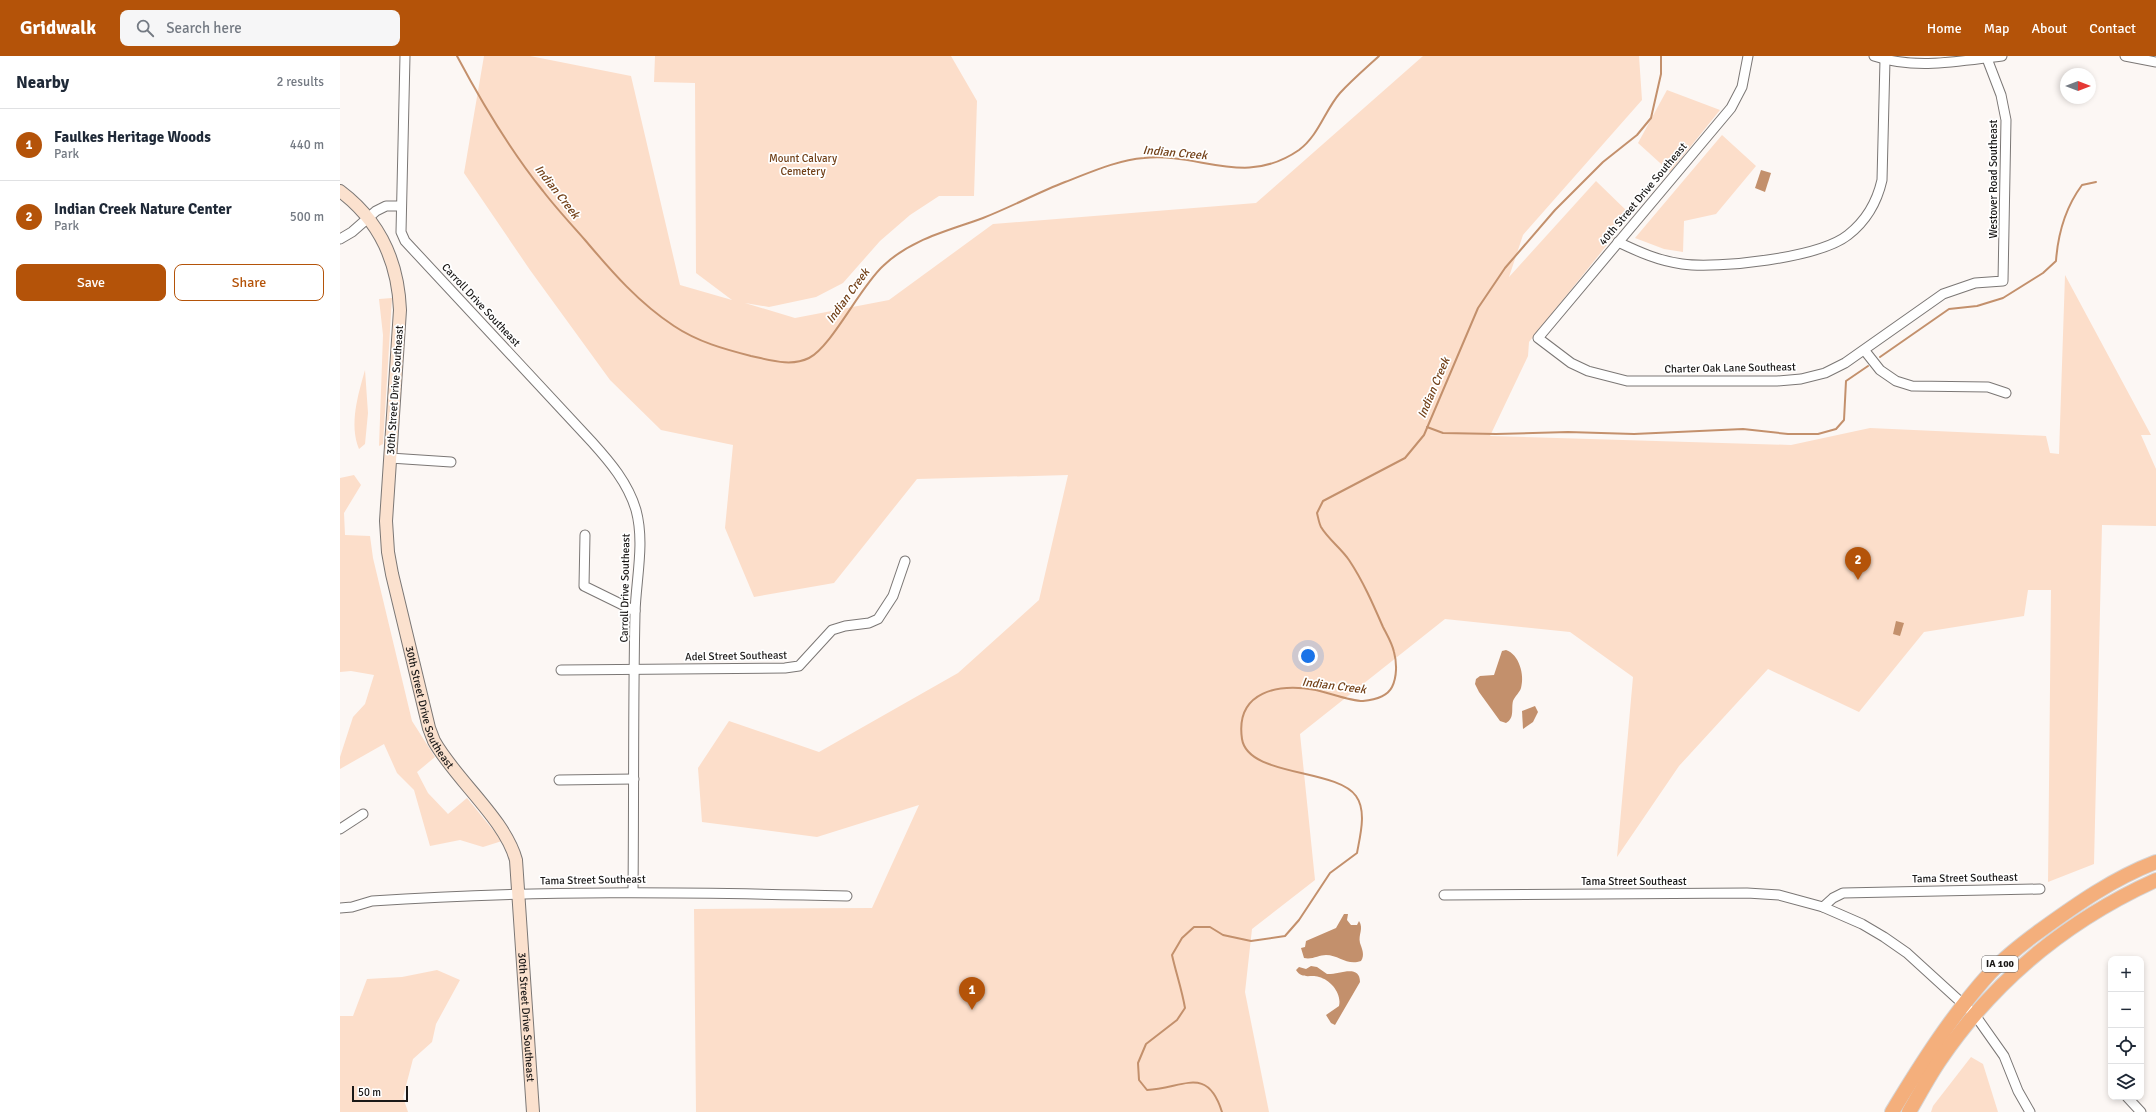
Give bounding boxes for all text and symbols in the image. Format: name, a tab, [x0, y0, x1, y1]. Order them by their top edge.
search box	[120, 10, 400, 46]
text: Gridwalk	[20, 16, 96, 40]
icon: search	[134, 17, 156, 39]
text: Search here	[166, 19, 242, 37]
text: Home	[1927, 20, 1962, 37]
text: Map	[1984, 20, 2009, 37]
text: About	[2031, 20, 2067, 37]
text: Contact	[2089, 20, 2136, 37]
north arrow	[2060, 68, 2096, 104]
text: Nearby	[16, 72, 69, 93]
text: 2 results	[276, 74, 324, 90]
street label: Westover Road Southeast	[1987, 119, 2000, 238]
text: Faulkes Heritage Woods	[54, 128, 211, 146]
text: 1	[25, 137, 33, 153]
text: 440 m	[290, 137, 324, 153]
street label: 40th Street Drive Southeast	[1596, 140, 1690, 248]
water label: Indian Creek	[1142, 143, 1209, 163]
text: Park	[54, 146, 79, 162]
park label: Mount Calvary Cemetery	[769, 152, 838, 178]
water label: Indian Creek	[531, 162, 583, 223]
text: Indian Creek Nature Center	[54, 200, 232, 218]
text: 2	[25, 209, 33, 225]
text: 500 m	[290, 209, 324, 225]
text: Park	[54, 218, 79, 234]
street label: Carroll Drive Southeast	[439, 261, 523, 349]
button: Save	[16, 264, 166, 301]
button: Share	[174, 264, 324, 301]
water label: Indian Creek	[823, 265, 874, 326]
street label: 30th Street Drive Southeast	[384, 325, 406, 455]
water label: Indian Creek	[1415, 355, 1454, 421]
street label: Charter Oak Lane Southeast	[1664, 360, 1796, 376]
street label: Carroll Drive Southeast	[618, 533, 632, 643]
pin: 2	[1845, 547, 1871, 580]
street label: 30th Street Drive Southeast	[403, 644, 457, 771]
your location	[1298, 646, 1318, 666]
street label: Adel Street Southeast	[685, 649, 787, 663]
water label: Indian Creek	[1301, 675, 1368, 697]
street label: Tama Street Southeast	[1912, 871, 2018, 885]
street label: Tama Street Southeast	[540, 873, 646, 887]
street label: Tama Street Southeast	[1581, 875, 1687, 888]
street label: 30th Street Drive Southeast	[516, 952, 537, 1082]
road number: IA 100	[1982, 956, 2018, 972]
map controls	[2108, 956, 2144, 1100]
button: +	[2108, 956, 2144, 992]
pin: 1	[959, 977, 985, 1010]
button: −	[2108, 992, 2144, 1028]
button: locate	[2108, 1028, 2144, 1064]
button: layers	[2108, 1064, 2144, 1100]
scale bar	[352, 1084, 408, 1103]
text: 50 m	[358, 1086, 381, 1099]

